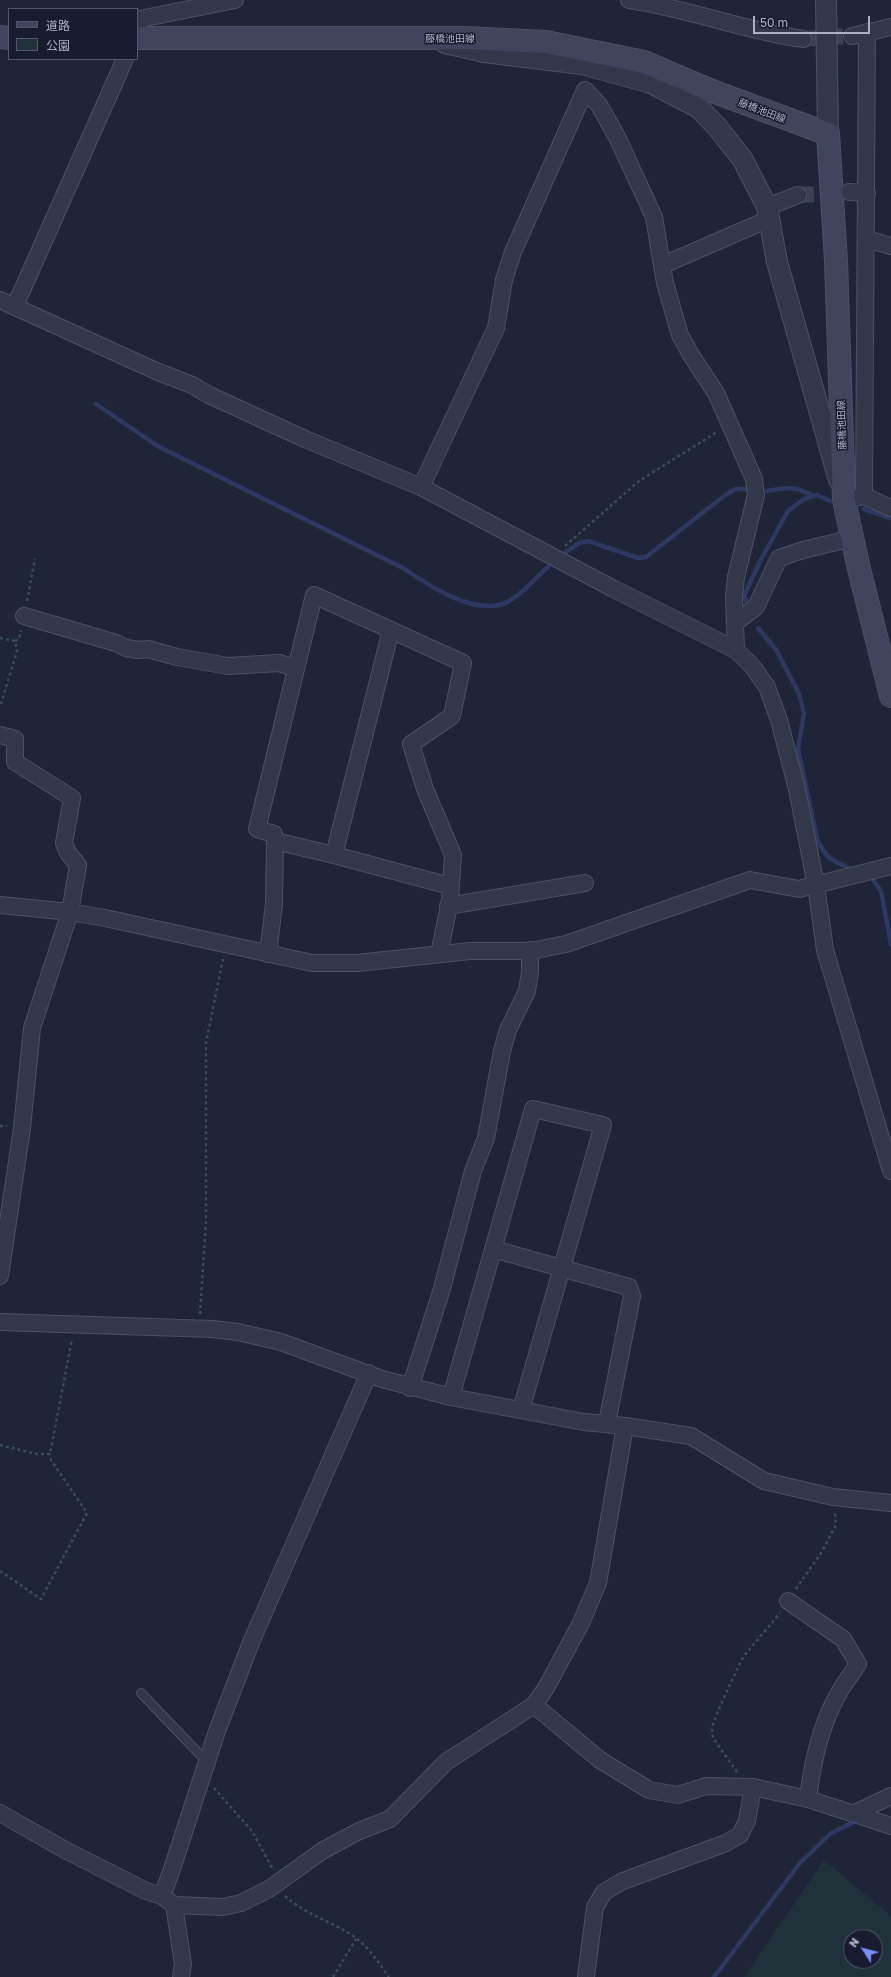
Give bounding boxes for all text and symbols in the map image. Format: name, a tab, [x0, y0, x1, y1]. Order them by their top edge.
legend	[8, 8, 138, 60]
scale bar	[755, 8, 872, 34]
text: 50 m	[760, 15, 788, 30]
text: 道路	[46, 18, 70, 33]
street label: 藤橋池田線	[425, 33, 475, 45]
text: 公園	[46, 38, 70, 53]
street label: 藤橋池田線	[737, 96, 787, 126]
street label: 藤橋池田線	[835, 400, 849, 450]
north arrow	[843, 1929, 883, 1969]
text: N	[846, 1935, 861, 1949]

